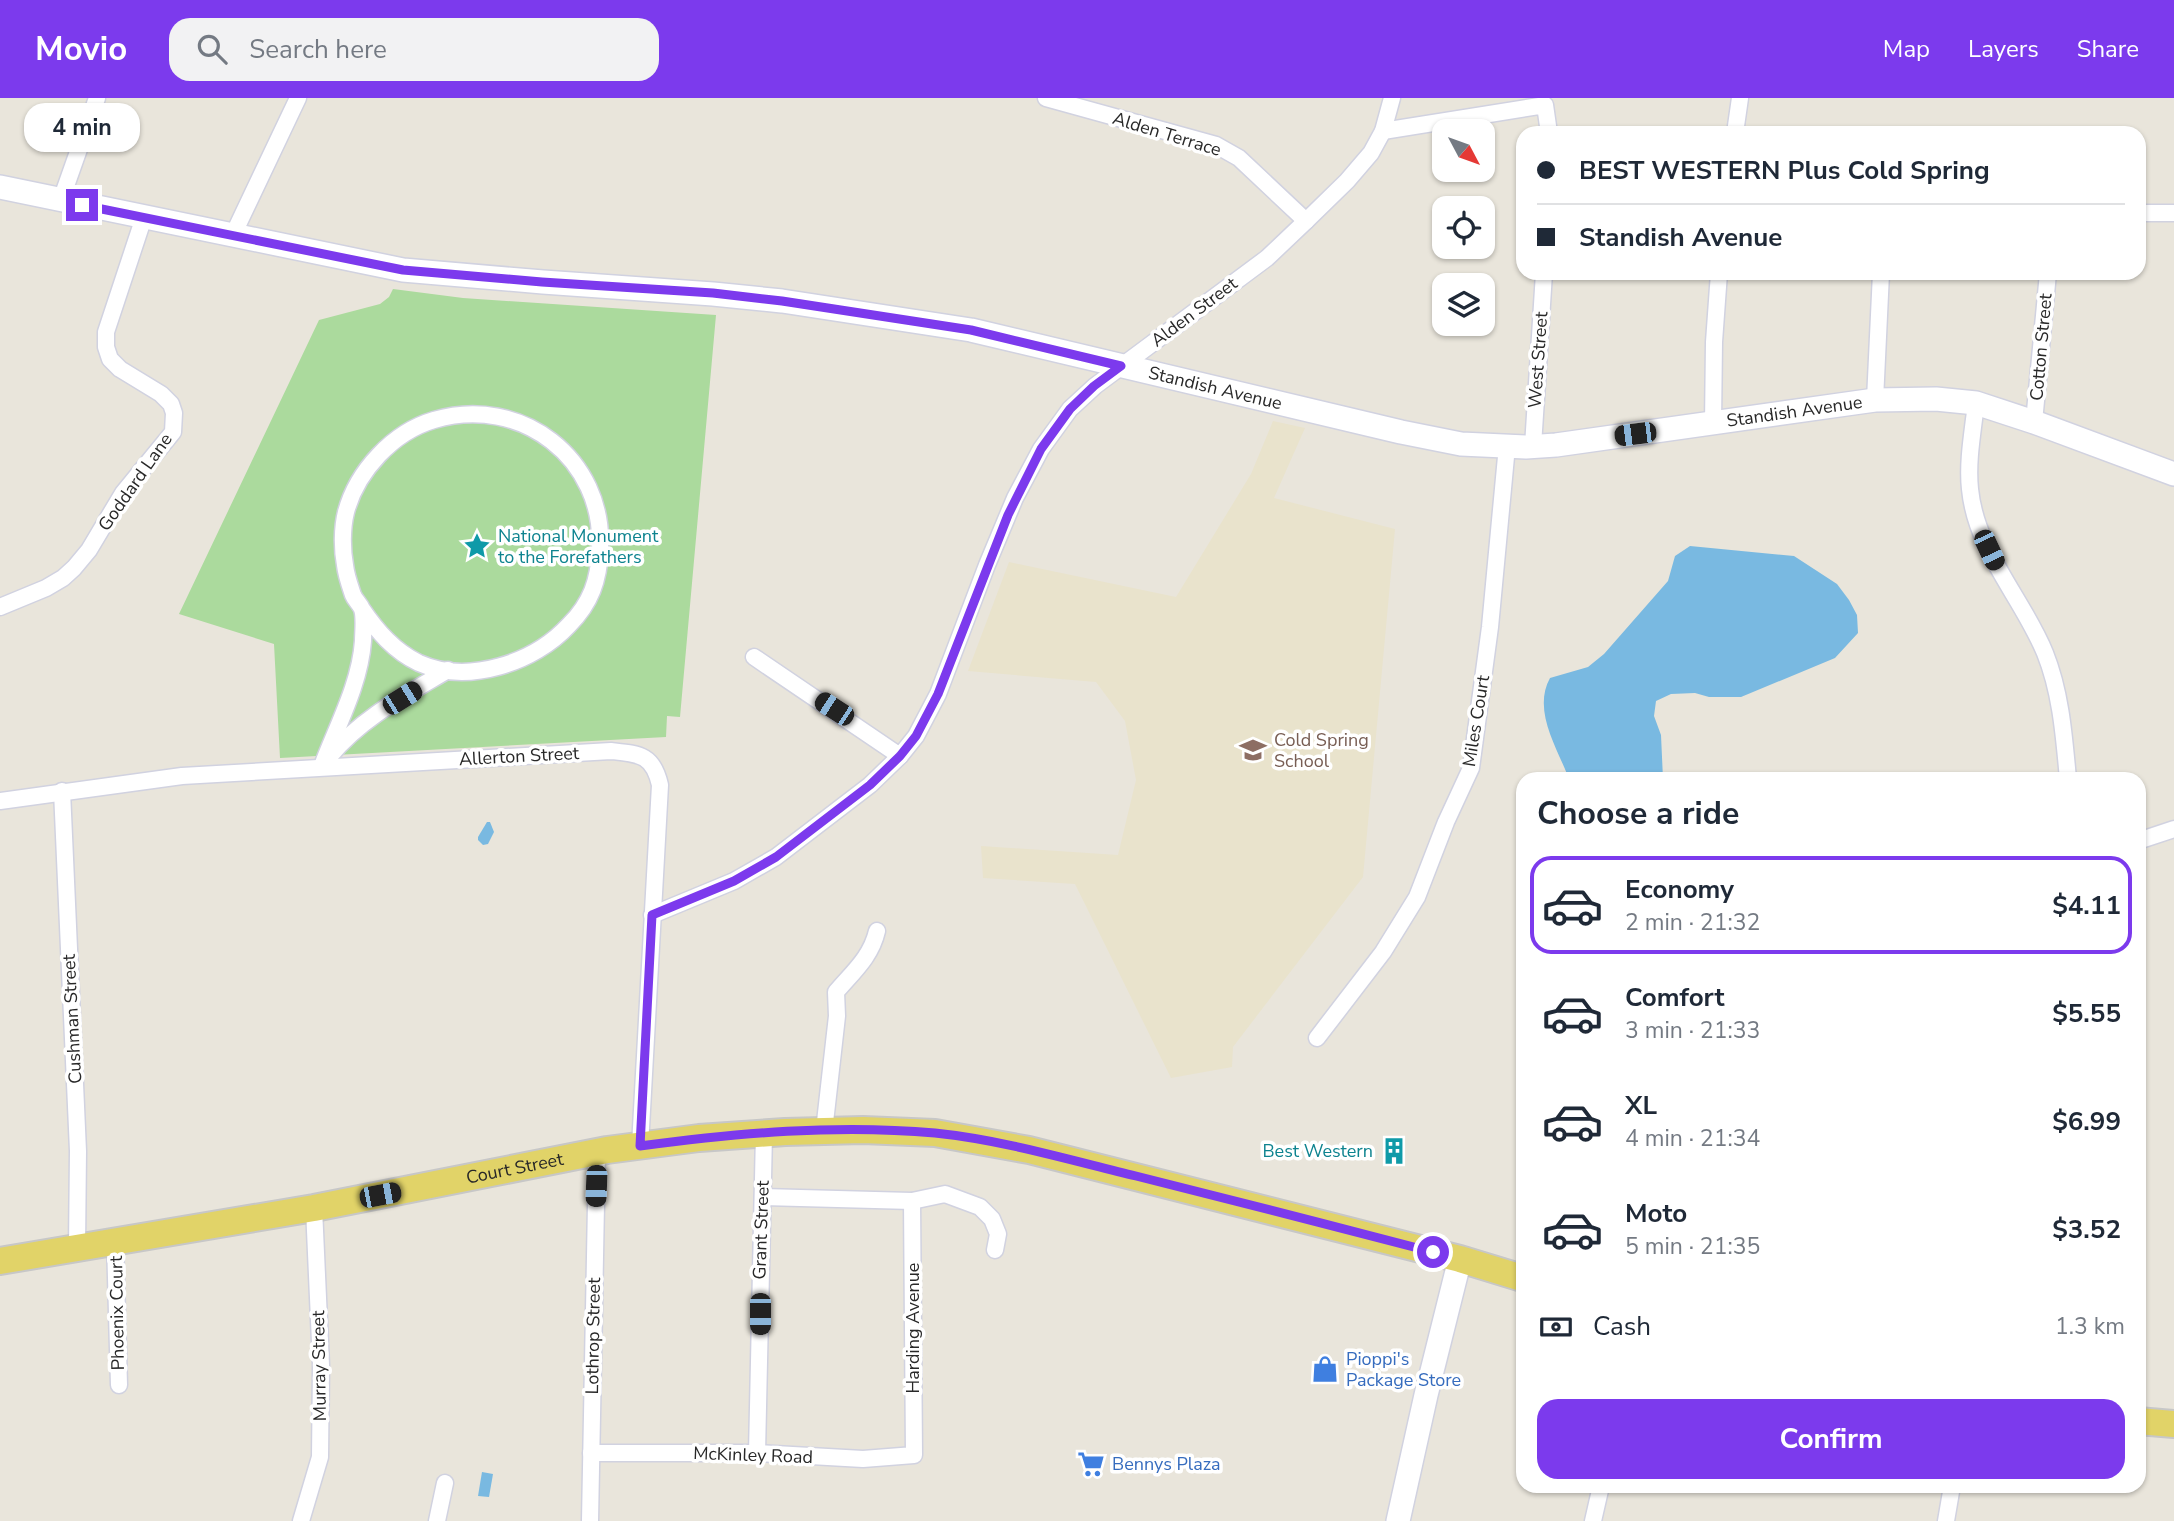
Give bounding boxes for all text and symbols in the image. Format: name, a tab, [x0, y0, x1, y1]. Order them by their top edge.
search box	[169, 18, 659, 81]
text: Movio	[35, 27, 127, 72]
icon: search	[193, 30, 231, 68]
text: Search here	[249, 32, 387, 67]
text: Map	[1883, 33, 1930, 65]
text: Layers	[1968, 33, 2039, 65]
text: Share	[2077, 33, 2139, 65]
callout: 4 min	[24, 104, 140, 153]
street label: Alden Terrace	[1110, 106, 1224, 162]
text: 4 min	[52, 112, 112, 143]
north arrow	[1432, 119, 1494, 182]
map controls	[1432, 119, 1495, 336]
text: BEST WESTERN Plus Cold Spring	[1579, 153, 1990, 188]
route end	[66, 189, 98, 221]
button: locate	[1432, 196, 1495, 259]
text: Standish Avenue	[1579, 220, 1782, 255]
street label: Alden Street	[1146, 271, 1243, 352]
button: layers	[1432, 273, 1495, 336]
street label: Cotton Street	[2024, 292, 2058, 402]
street label: West Street	[1523, 310, 1553, 409]
street label: Standish Avenue	[1146, 360, 1285, 415]
street label: Standish Avenue	[1725, 390, 1864, 433]
car	[1613, 421, 1658, 447]
street label: Goddard Lane	[92, 428, 178, 536]
place label: National Monument to the Forefathers	[498, 524, 659, 569]
car	[1971, 527, 2008, 573]
place icon: National Monument to the Forefathers	[462, 531, 492, 561]
street label: Miles Court	[1457, 673, 1495, 769]
car	[379, 678, 426, 718]
car	[811, 689, 858, 729]
place label: Cold Spring School	[1274, 728, 1369, 773]
school or university icon: Cold Spring School	[1238, 735, 1268, 765]
street label: Allerton Street	[458, 741, 580, 771]
text: Choose a ride	[1537, 792, 1739, 835]
text: Economy	[1625, 872, 1734, 907]
icon: car	[1541, 874, 1604, 937]
text: $4.11	[2052, 888, 2121, 923]
text: 2 min · 21:32	[1625, 907, 1760, 938]
street label: Cushman Street	[57, 953, 87, 1084]
text: Comfort	[1625, 980, 1725, 1015]
icon: car	[1541, 982, 1604, 1045]
text: $5.55	[2052, 996, 2121, 1031]
text: 3 min · 21:33	[1625, 1015, 1760, 1046]
text: XL	[1625, 1088, 1657, 1123]
icon: car	[1541, 1090, 1604, 1153]
text: $6.99	[2052, 1104, 2121, 1139]
text: 4 min · 21:34	[1625, 1123, 1760, 1154]
building icon: Best Western	[1379, 1136, 1409, 1166]
place label: Best Western	[1262, 1139, 1373, 1163]
street label: Court Street	[464, 1147, 566, 1190]
car	[585, 1165, 608, 1207]
street label: Grant Street	[747, 1179, 775, 1280]
car	[358, 1181, 403, 1209]
text: Moto	[1625, 1196, 1687, 1231]
icon: car	[1541, 1198, 1604, 1261]
text: $3.52	[2052, 1212, 2121, 1247]
text: 5 min · 21:35	[1625, 1231, 1760, 1262]
route start	[1417, 1236, 1449, 1268]
street label: Phoenix Court	[104, 1255, 130, 1370]
street label: Harding Avenue	[901, 1263, 925, 1393]
street label: Lothrop Street	[580, 1277, 606, 1395]
car	[750, 1293, 771, 1335]
icon: cash	[1537, 1308, 1575, 1346]
text: Cash	[1593, 1309, 1651, 1344]
street label: Murray Street	[306, 1310, 332, 1422]
text: 1.3 km	[2055, 1311, 2125, 1342]
place label: Pioppi's Package Store	[1346, 1347, 1461, 1392]
shop icon: Pioppi's Package Store	[1310, 1354, 1340, 1384]
button: Confirm	[1537, 1399, 2125, 1479]
street label: McKinley Road	[693, 1441, 813, 1469]
supermarket icon: Bennys Plaza	[1076, 1449, 1106, 1479]
place label: Bennys Plaza	[1112, 1452, 1221, 1476]

